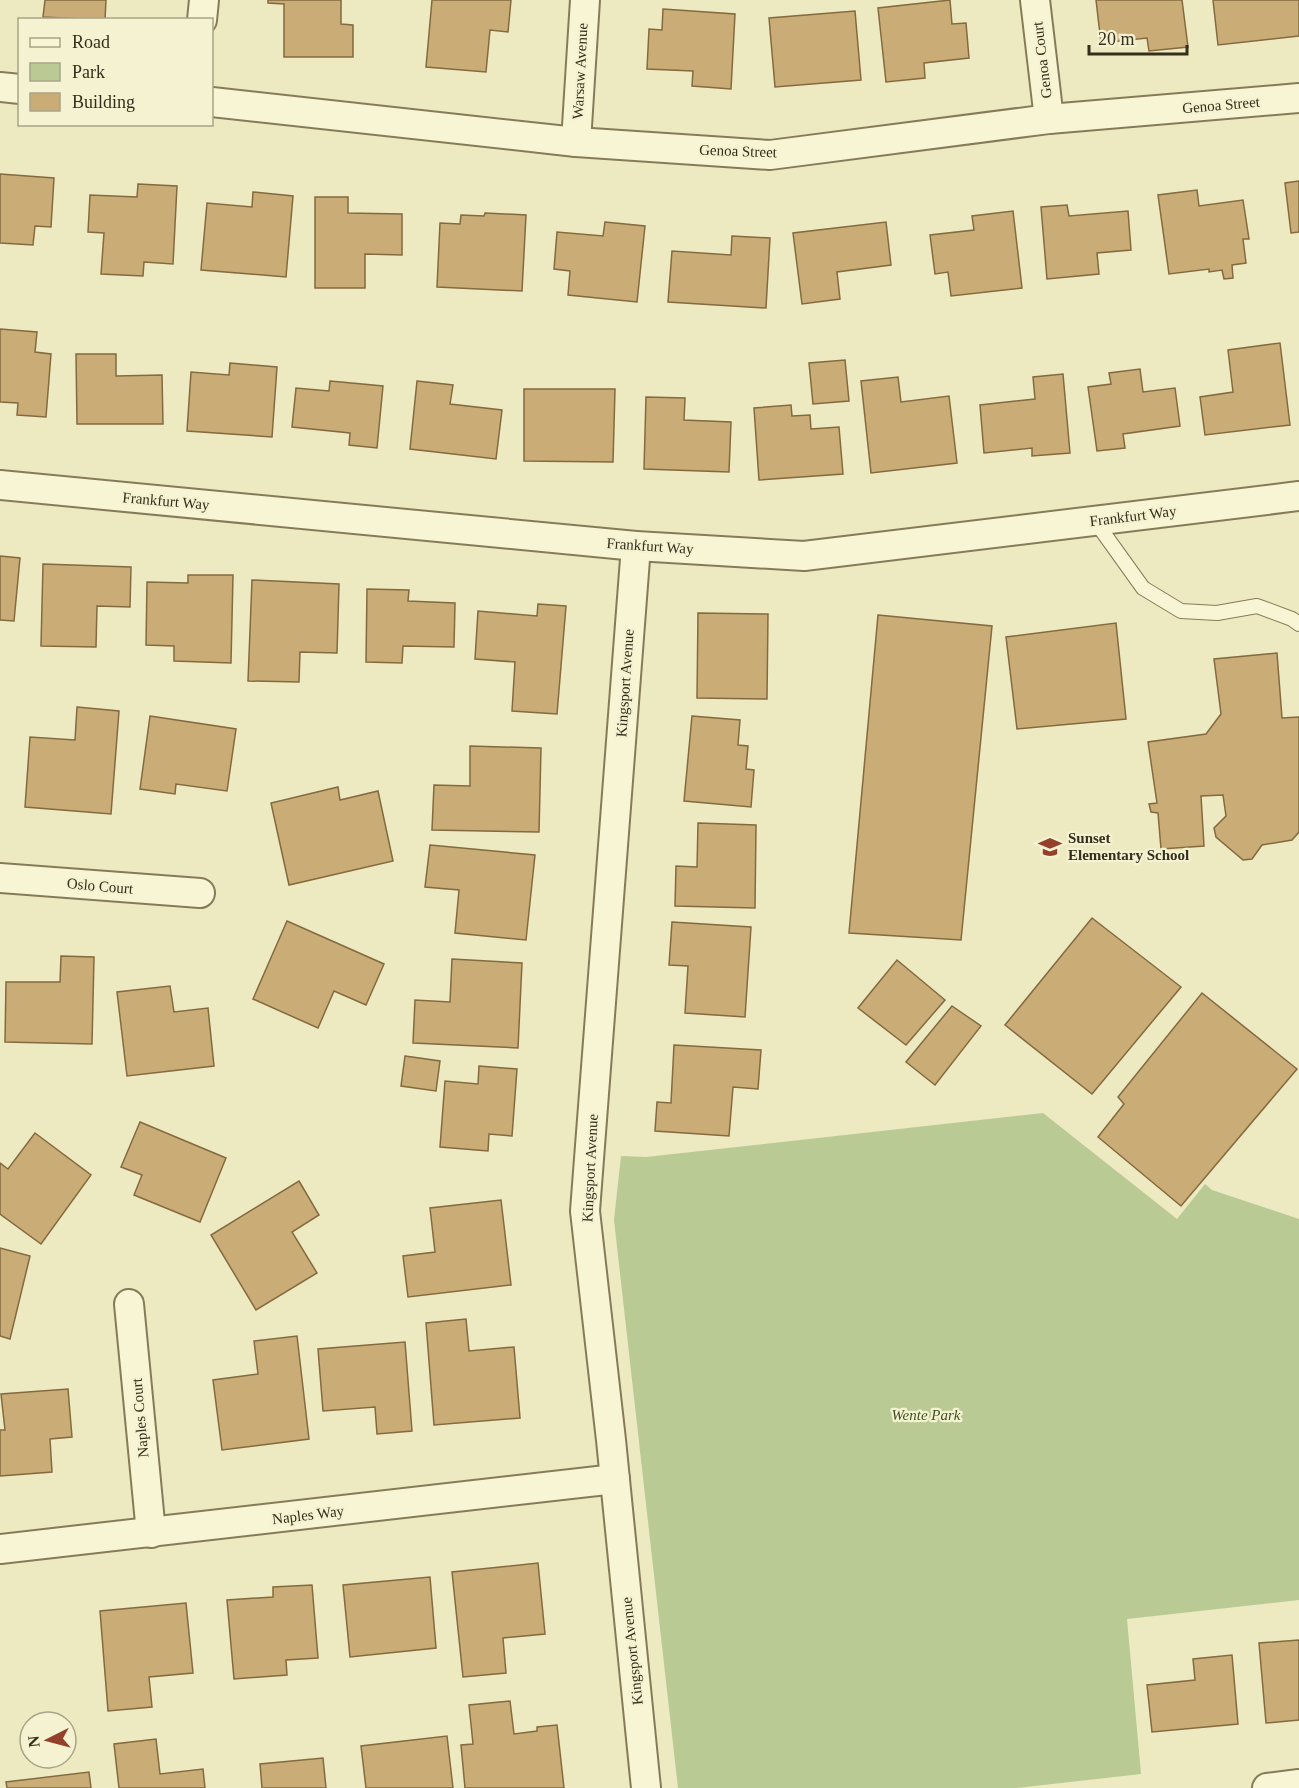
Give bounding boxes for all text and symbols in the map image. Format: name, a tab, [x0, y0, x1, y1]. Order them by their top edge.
legend	[18, 18, 213, 126]
scale bar	[1089, 18, 1186, 56]
street label: Genoa Court	[1029, 20, 1055, 99]
street label: Warsaw Avenue	[569, 22, 591, 120]
text: 20 m	[1098, 29, 1135, 49]
text: Road	[72, 32, 110, 52]
text: Park	[72, 62, 105, 82]
text: Building	[72, 92, 135, 112]
street label: Genoa Street	[1182, 94, 1261, 116]
street label: Genoa Street	[699, 142, 778, 160]
street label: Frankfurt Way	[122, 489, 211, 513]
street label: Frankfurt Way	[1089, 503, 1178, 529]
street label: Frankfurt Way	[606, 535, 695, 557]
street label: Kingsport Avenue	[613, 628, 637, 738]
place label: Sunset Elementary School	[1068, 830, 1189, 863]
school or university icon: Sunset Elementary School	[1037, 834, 1063, 860]
street label: Oslo Court	[66, 875, 135, 897]
street label: Kingsport Avenue	[579, 1113, 601, 1223]
street label: Naples Court	[128, 1377, 151, 1458]
park label: Wente Park	[891, 1407, 961, 1423]
street label: Naples Way	[271, 1503, 345, 1527]
street label: Kingsport Avenue	[618, 1596, 646, 1706]
north arrow	[18, 1710, 78, 1770]
text: N	[24, 1734, 43, 1748]

